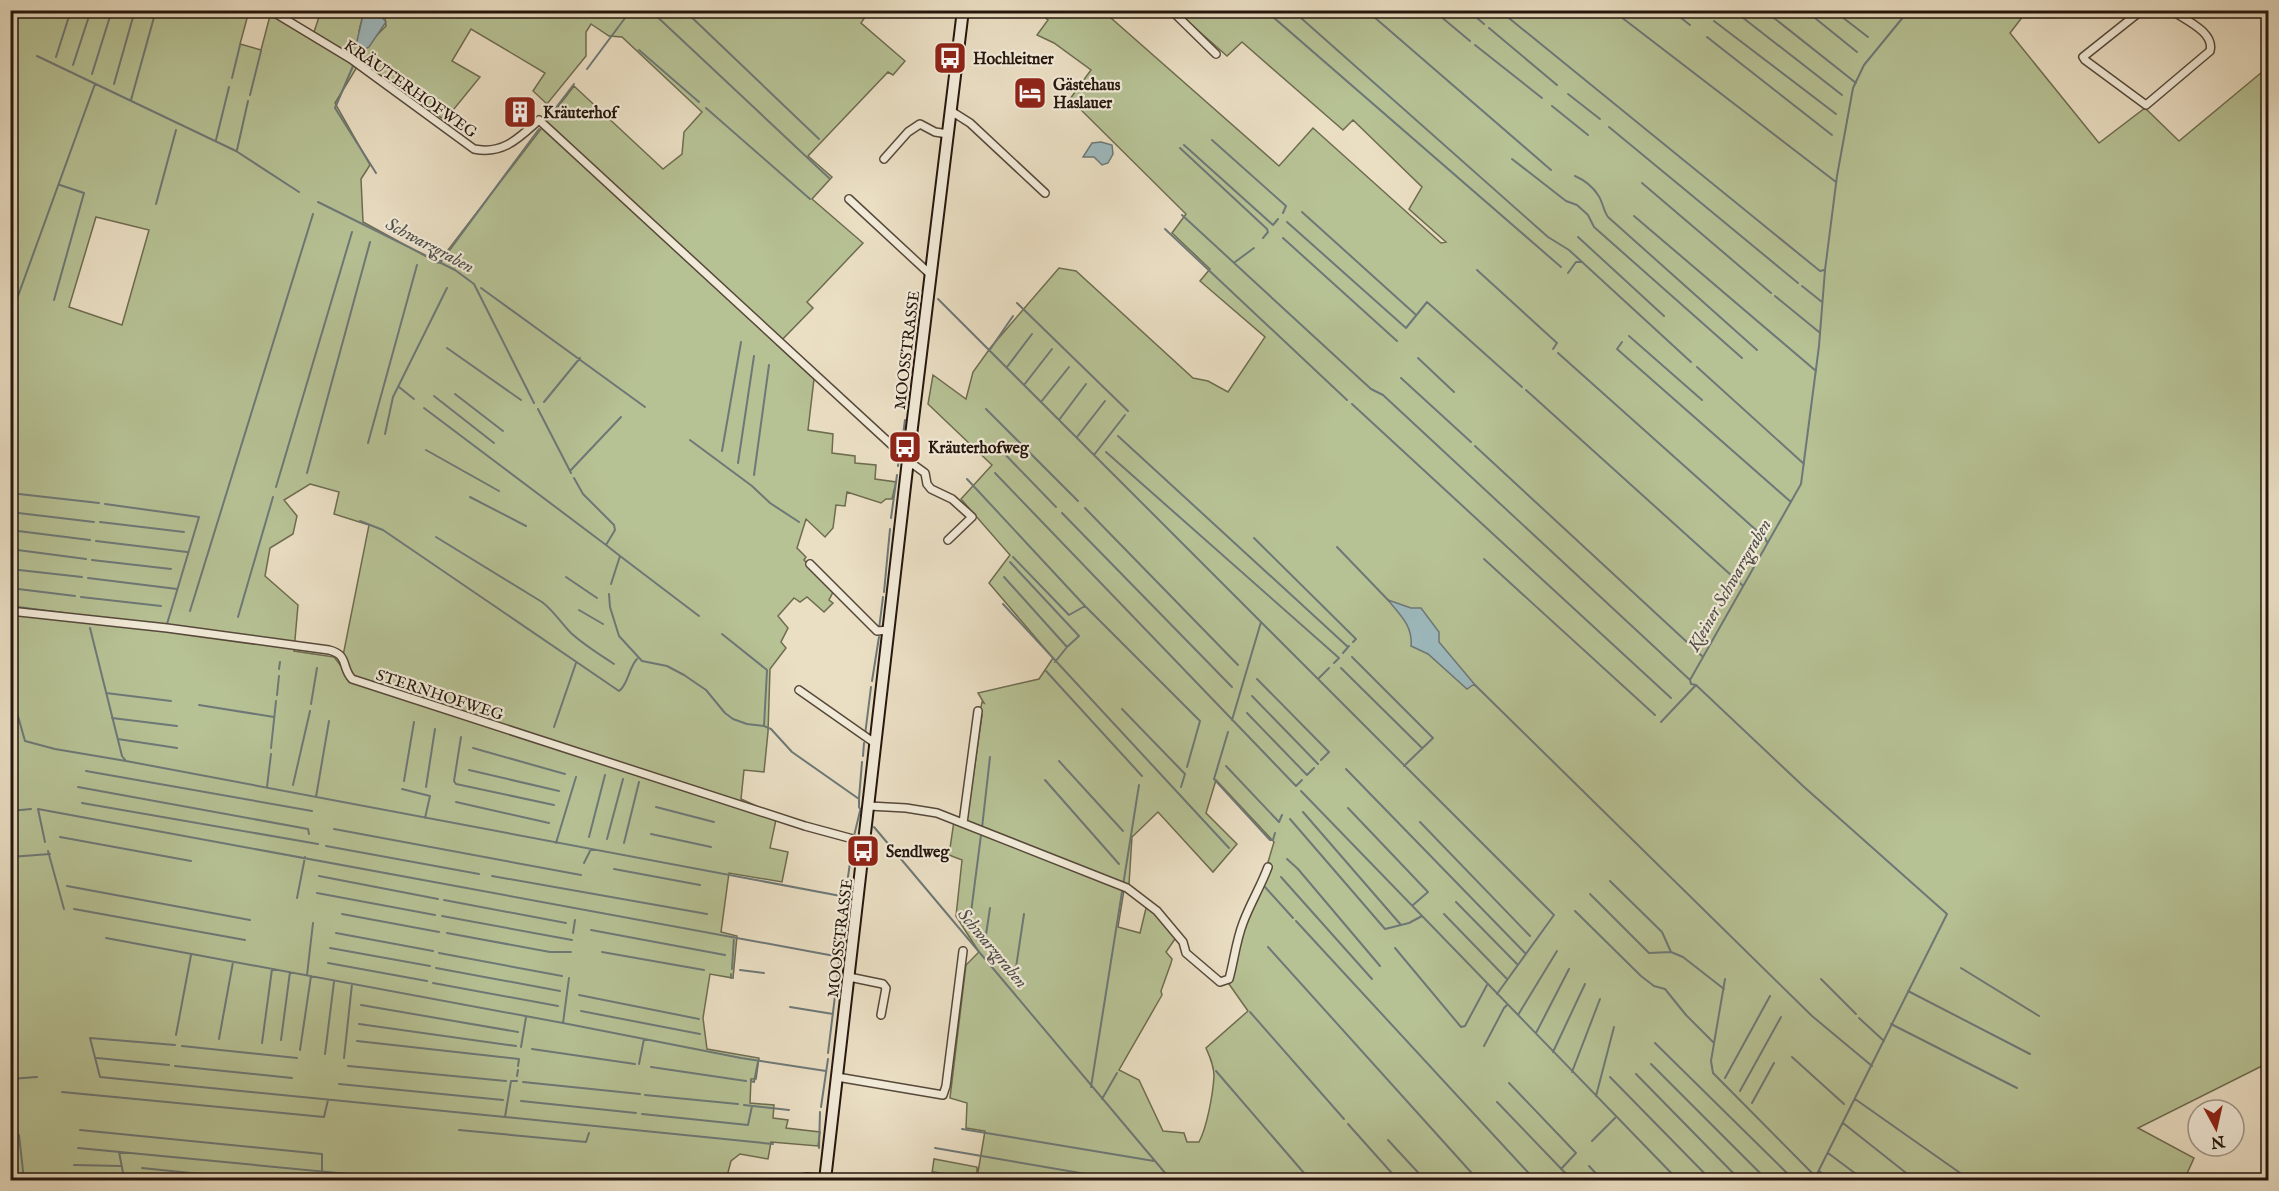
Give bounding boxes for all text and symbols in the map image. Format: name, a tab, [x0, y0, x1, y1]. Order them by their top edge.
street label: KRÄUTERHOFWEG	[339, 35, 481, 143]
bus stop icon: Hochleitner	[932, 40, 968, 76]
place label: Hochleitner	[973, 50, 1054, 70]
hotel icon: Gästehaus Haslauer	[1012, 75, 1048, 111]
place label: Gästehaus Haslauer	[1053, 76, 1121, 114]
building icon: Kräuterhof	[502, 94, 538, 130]
place label: Kräuterhof	[543, 104, 620, 124]
water label: Schwarzgraben	[381, 213, 478, 279]
street label: MOOSSTRASSE	[891, 290, 925, 411]
bus stop icon: Kräuterhofweg	[887, 429, 923, 465]
place label: Kräuterhofweg	[928, 439, 1030, 459]
water label: Kleiner Schwarzgraben	[1683, 515, 1778, 657]
street label: STERNHOFWEG	[373, 666, 506, 726]
bus stop icon: Sendlweg	[845, 833, 881, 869]
place label: Sendlweg	[886, 843, 950, 863]
street label: MOOSSTRASSE	[824, 878, 858, 999]
water label: Schwarzgraben	[952, 904, 1032, 994]
north arrow	[2186, 1098, 2246, 1158]
text: N	[2209, 1130, 2227, 1152]

